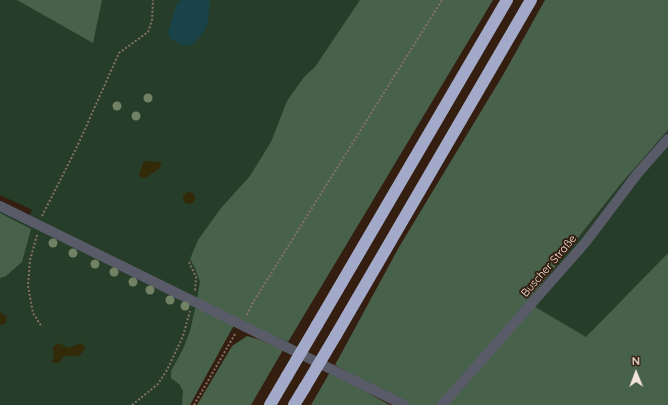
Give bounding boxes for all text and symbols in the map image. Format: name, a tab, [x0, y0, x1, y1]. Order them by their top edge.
street label: Buscher Straße	[519, 232, 579, 300]
north arrow	[616, 353, 656, 393]
text: N	[632, 354, 640, 368]

